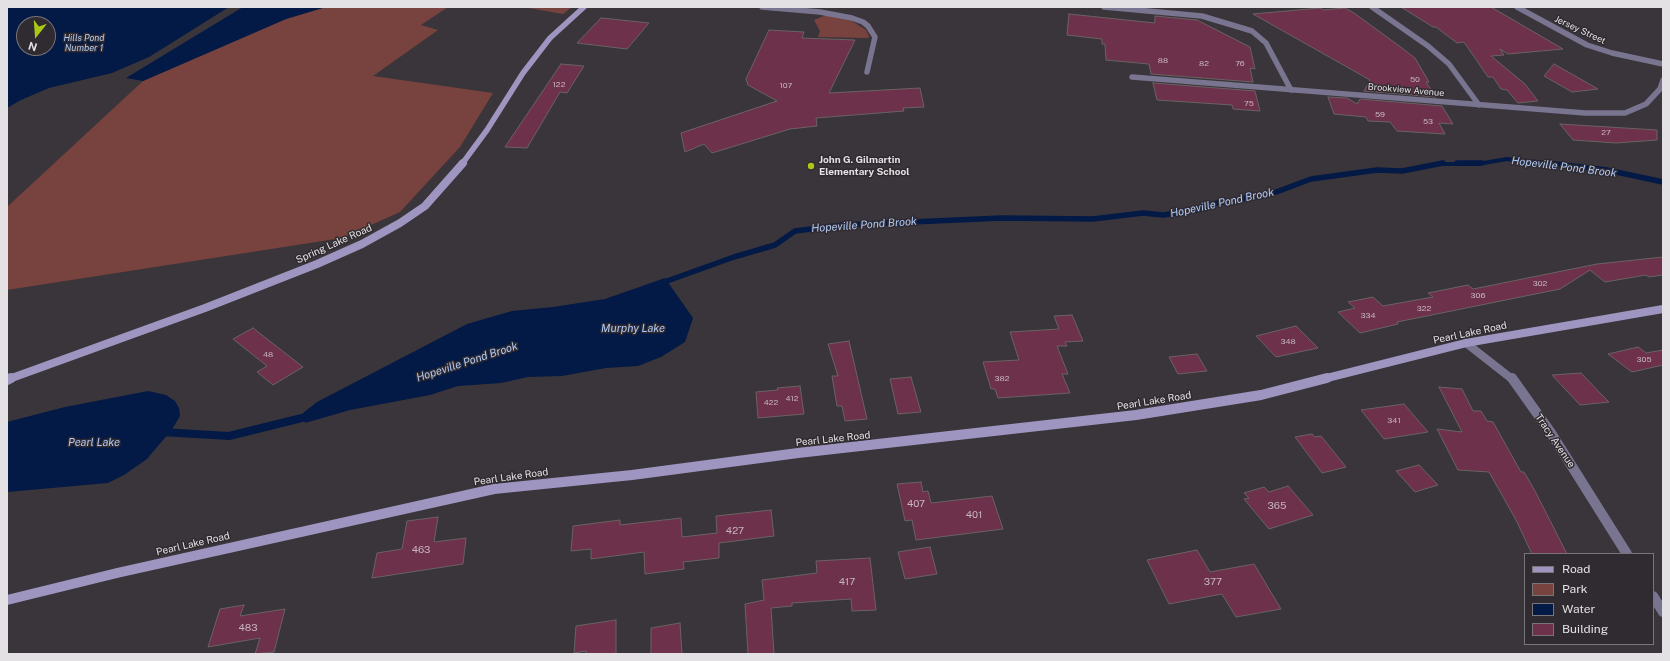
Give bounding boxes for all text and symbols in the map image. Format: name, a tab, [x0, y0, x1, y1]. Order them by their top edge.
street label: Jersey Street	[1553, 13, 1607, 47]
north arrow	[16, 16, 56, 56]
water label: Hills Pond Number 1	[63, 33, 105, 54]
text: N	[27, 40, 39, 54]
house number: 88	[1158, 56, 1168, 66]
house number: 82	[1199, 59, 1209, 69]
house number: 76	[1235, 59, 1245, 69]
house number: 50	[1410, 75, 1420, 85]
house number: 122	[553, 80, 565, 90]
house number: 107	[780, 81, 792, 91]
street label: Brookview Avenue	[1367, 81, 1445, 99]
house number: 75	[1244, 99, 1254, 109]
house number: 59	[1375, 110, 1385, 120]
house number: 53	[1423, 117, 1433, 127]
house number: 27	[1601, 128, 1611, 138]
place label: John G. Gilmartin Elementary School	[819, 154, 909, 178]
water label: Hopeville Pond Brook	[1511, 154, 1617, 180]
marker: John G. Gilmartin Elementary School	[806, 161, 816, 171]
water label: Hopeville Pond Brook	[1169, 186, 1275, 220]
water label: Hopeville Pond Brook	[811, 215, 917, 235]
street label: Spring Lake Road	[294, 222, 374, 266]
house number: 302	[1533, 279, 1547, 289]
house number: 306	[1471, 291, 1485, 301]
house number: 322	[1417, 304, 1431, 314]
house number: 334	[1360, 311, 1376, 321]
street label: Pearl Lake Road	[1432, 319, 1508, 347]
water label: Murphy Lake	[601, 322, 665, 336]
house number: 348	[1280, 337, 1296, 347]
water label: Hopeville Pond Brook	[415, 339, 519, 385]
house number: 48	[263, 350, 273, 360]
house number: 305	[1636, 355, 1652, 365]
house number: 382	[995, 374, 1009, 384]
street label: Pearl Lake Road	[1116, 389, 1192, 413]
house number: 412	[785, 394, 799, 404]
house number: 422	[764, 398, 778, 408]
street label: Tracy Avenue	[1533, 412, 1577, 470]
house number: 341	[1387, 416, 1401, 426]
street label: Pearl Lake Road	[795, 429, 871, 449]
water label: Pearl Lake	[68, 436, 120, 450]
street label: Pearl Lake Road	[473, 466, 549, 488]
house number: 407	[907, 498, 925, 510]
house number: 365	[1268, 500, 1286, 512]
house number: 401	[966, 509, 982, 521]
house number: 427	[726, 525, 744, 537]
street label: Pearl Lake Road	[155, 530, 231, 558]
house number: 463	[412, 544, 430, 556]
legend	[1524, 553, 1654, 645]
text: Road	[1562, 562, 1590, 576]
house number: 417	[839, 576, 855, 588]
house number: 377	[1204, 576, 1222, 588]
text: Park	[1562, 582, 1588, 596]
text: Water	[1562, 602, 1595, 616]
house number: 483	[239, 622, 257, 634]
text: Building	[1562, 622, 1608, 636]

